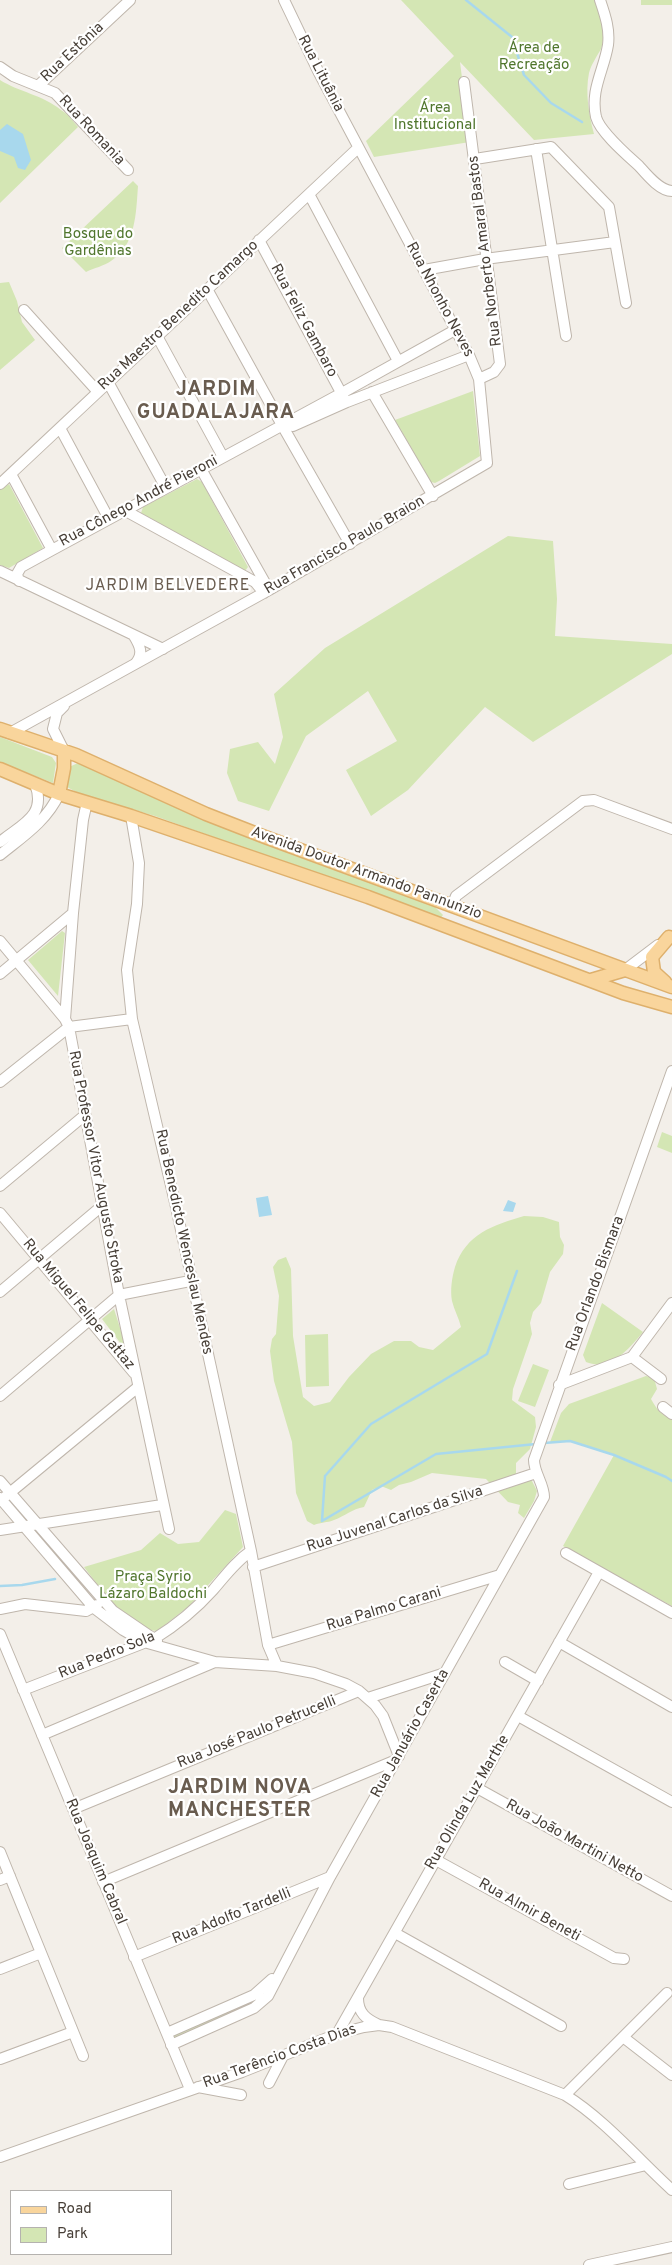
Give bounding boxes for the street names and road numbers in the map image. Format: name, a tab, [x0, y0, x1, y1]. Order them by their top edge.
street label: Rua Estônia	[38, 19, 108, 87]
street label: Rua Lituânia	[293, 33, 347, 115]
street label: Rua Romania	[54, 92, 128, 170]
street label: Rua Norberto Amaral Bastos	[465, 154, 507, 348]
street label: Rua Maestro Benedito Camargo	[95, 237, 263, 395]
street label: Rua Nhonho Neves	[401, 240, 477, 360]
street label: Rua Feliz Gambaro	[266, 261, 340, 381]
street label: Rua Cônego André Pieroni	[57, 453, 221, 551]
street label: Rua Francisco Paulo Braion	[262, 493, 428, 599]
street label: Avenida Doutor Armando Pannunzio	[248, 824, 484, 924]
street label: Rua Professor Vitor Augusto Stroka	[64, 1049, 126, 1285]
street label: Rua Benedicto Wenceslau Mendes	[150, 1128, 216, 1356]
street label: Rua Orlando Bismara	[563, 1214, 629, 1354]
street label: Rua Miguel Felipe Gattaz	[18, 1236, 138, 1374]
street label: Rua Juvenal Carlos da Silva	[305, 1483, 485, 1557]
street label: Rua Palmo Carani	[324, 1584, 444, 1636]
street label: Rua Pedro Sola	[56, 1629, 158, 1683]
street label: Rua Januário Caserta	[368, 1666, 454, 1802]
street label: Rua José Paulo Petrucelli	[175, 1693, 339, 1773]
street label: Rua Olinda Luz Marthe	[422, 1732, 514, 1874]
street label: Rua Joaquim Cabral	[60, 1796, 130, 1928]
street label: Rua João Martini Netto	[502, 1797, 646, 1887]
street label: Rua Almir Beneti	[475, 1876, 583, 1946]
street label: Rua Adolfo Tardelli	[170, 1885, 294, 1949]
street label: Rua Terêncio Costa Dias	[201, 2021, 359, 2093]

